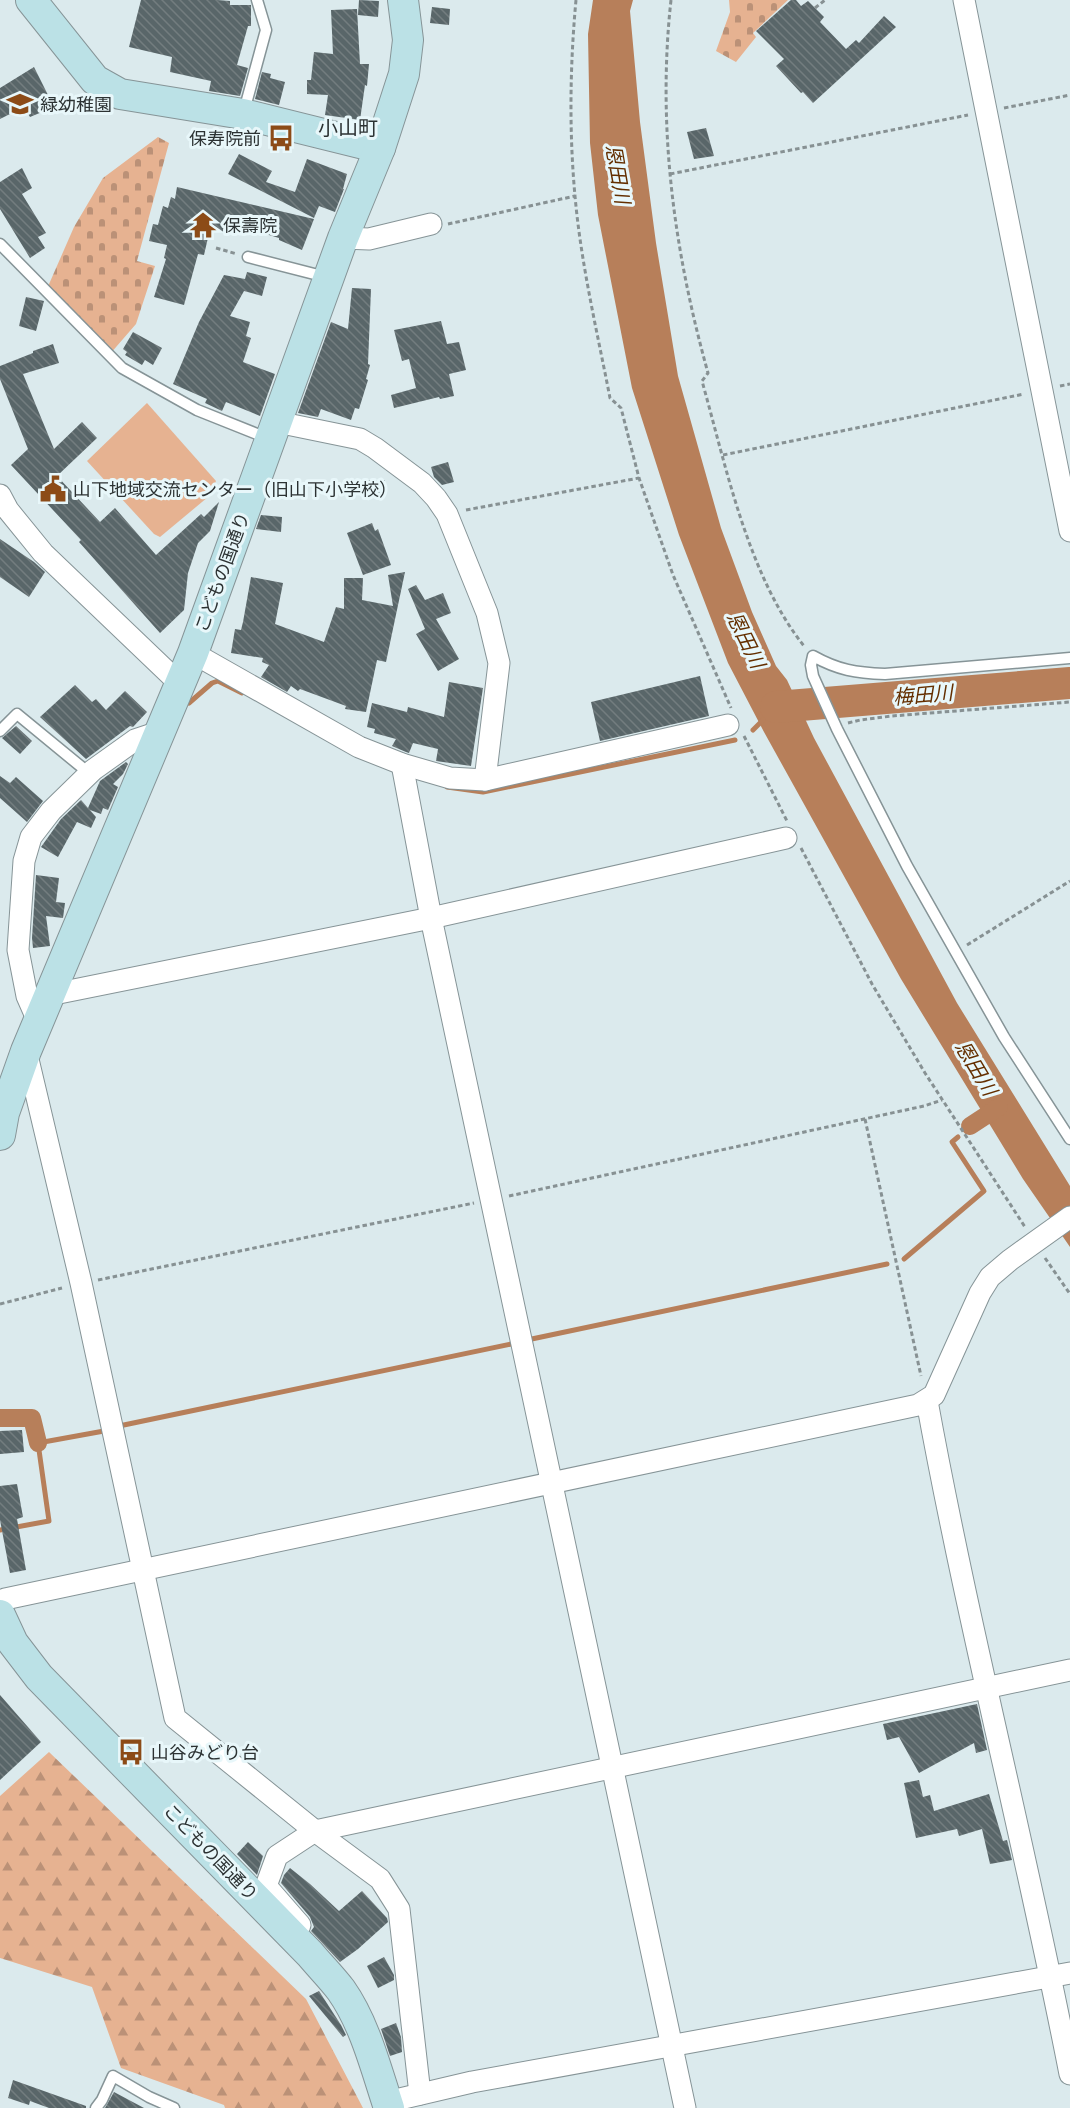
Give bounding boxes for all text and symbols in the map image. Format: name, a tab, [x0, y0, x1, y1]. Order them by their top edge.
school or university icon: 緑幼稚園	[5, 89, 35, 119]
place label: 緑幼稚園	[40, 94, 112, 115]
district label: 小山町	[318, 116, 378, 140]
bus stop icon: 保寿院前	[266, 123, 296, 153]
place label: 保寿院前	[189, 128, 261, 149]
water label: 恩田川	[601, 142, 635, 208]
temple icon: 保壽院	[188, 210, 218, 240]
place label: 保壽院	[223, 215, 277, 236]
public building icon: 山下地域交流センター（旧山下小学校）	[38, 474, 68, 504]
place label: 山下地域交流センター（旧山下小学校）	[73, 479, 397, 500]
street label: こどもの国通り	[191, 509, 253, 635]
water label: 恩田川	[722, 608, 771, 674]
water label: 梅田川	[892, 680, 956, 710]
water label: 恩田川	[950, 1036, 1003, 1102]
bus stop icon: 山谷みどり台	[116, 1737, 146, 1767]
place label: 山谷みどり台	[151, 1742, 259, 1763]
street label: こどもの国通り	[160, 1799, 262, 1905]

